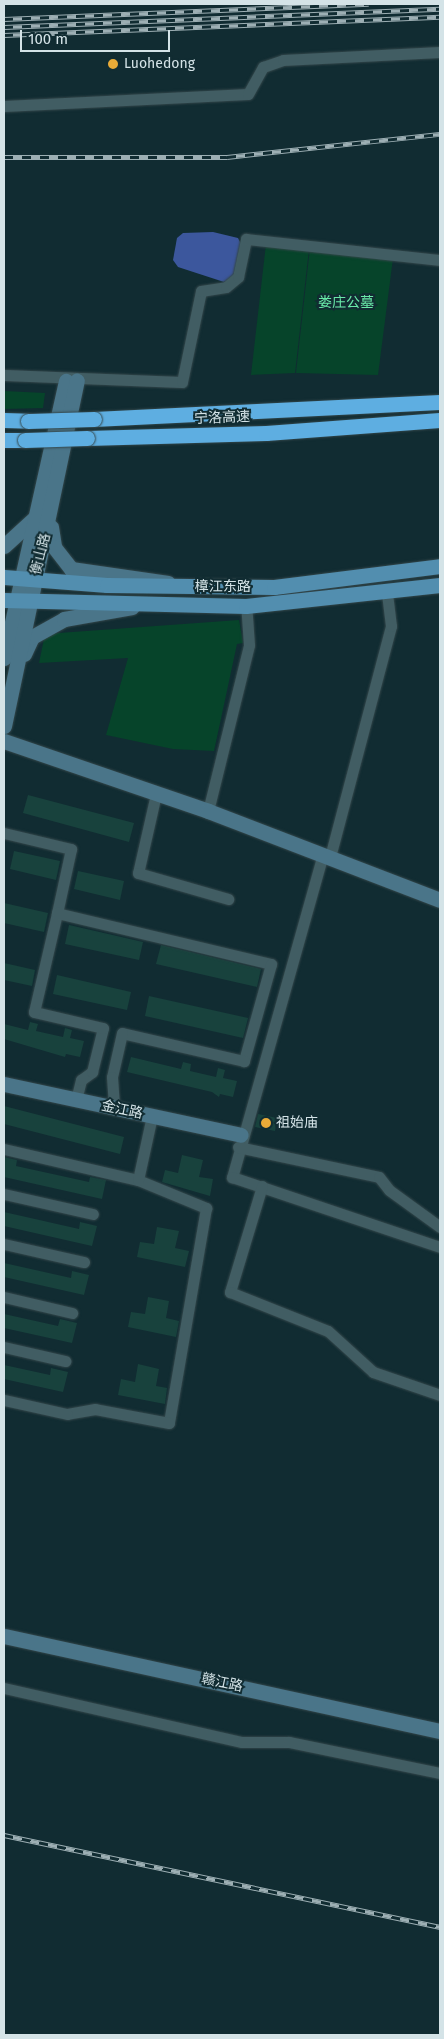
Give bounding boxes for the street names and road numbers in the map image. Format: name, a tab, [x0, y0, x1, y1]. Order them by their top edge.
street label: 宁洛高速	[194, 409, 250, 427]
street label: 衡山路	[28, 532, 54, 576]
street label: 樟江东路	[195, 579, 251, 595]
street label: 金江路	[100, 1097, 144, 1123]
street label: 赣江路	[200, 1670, 244, 1696]

